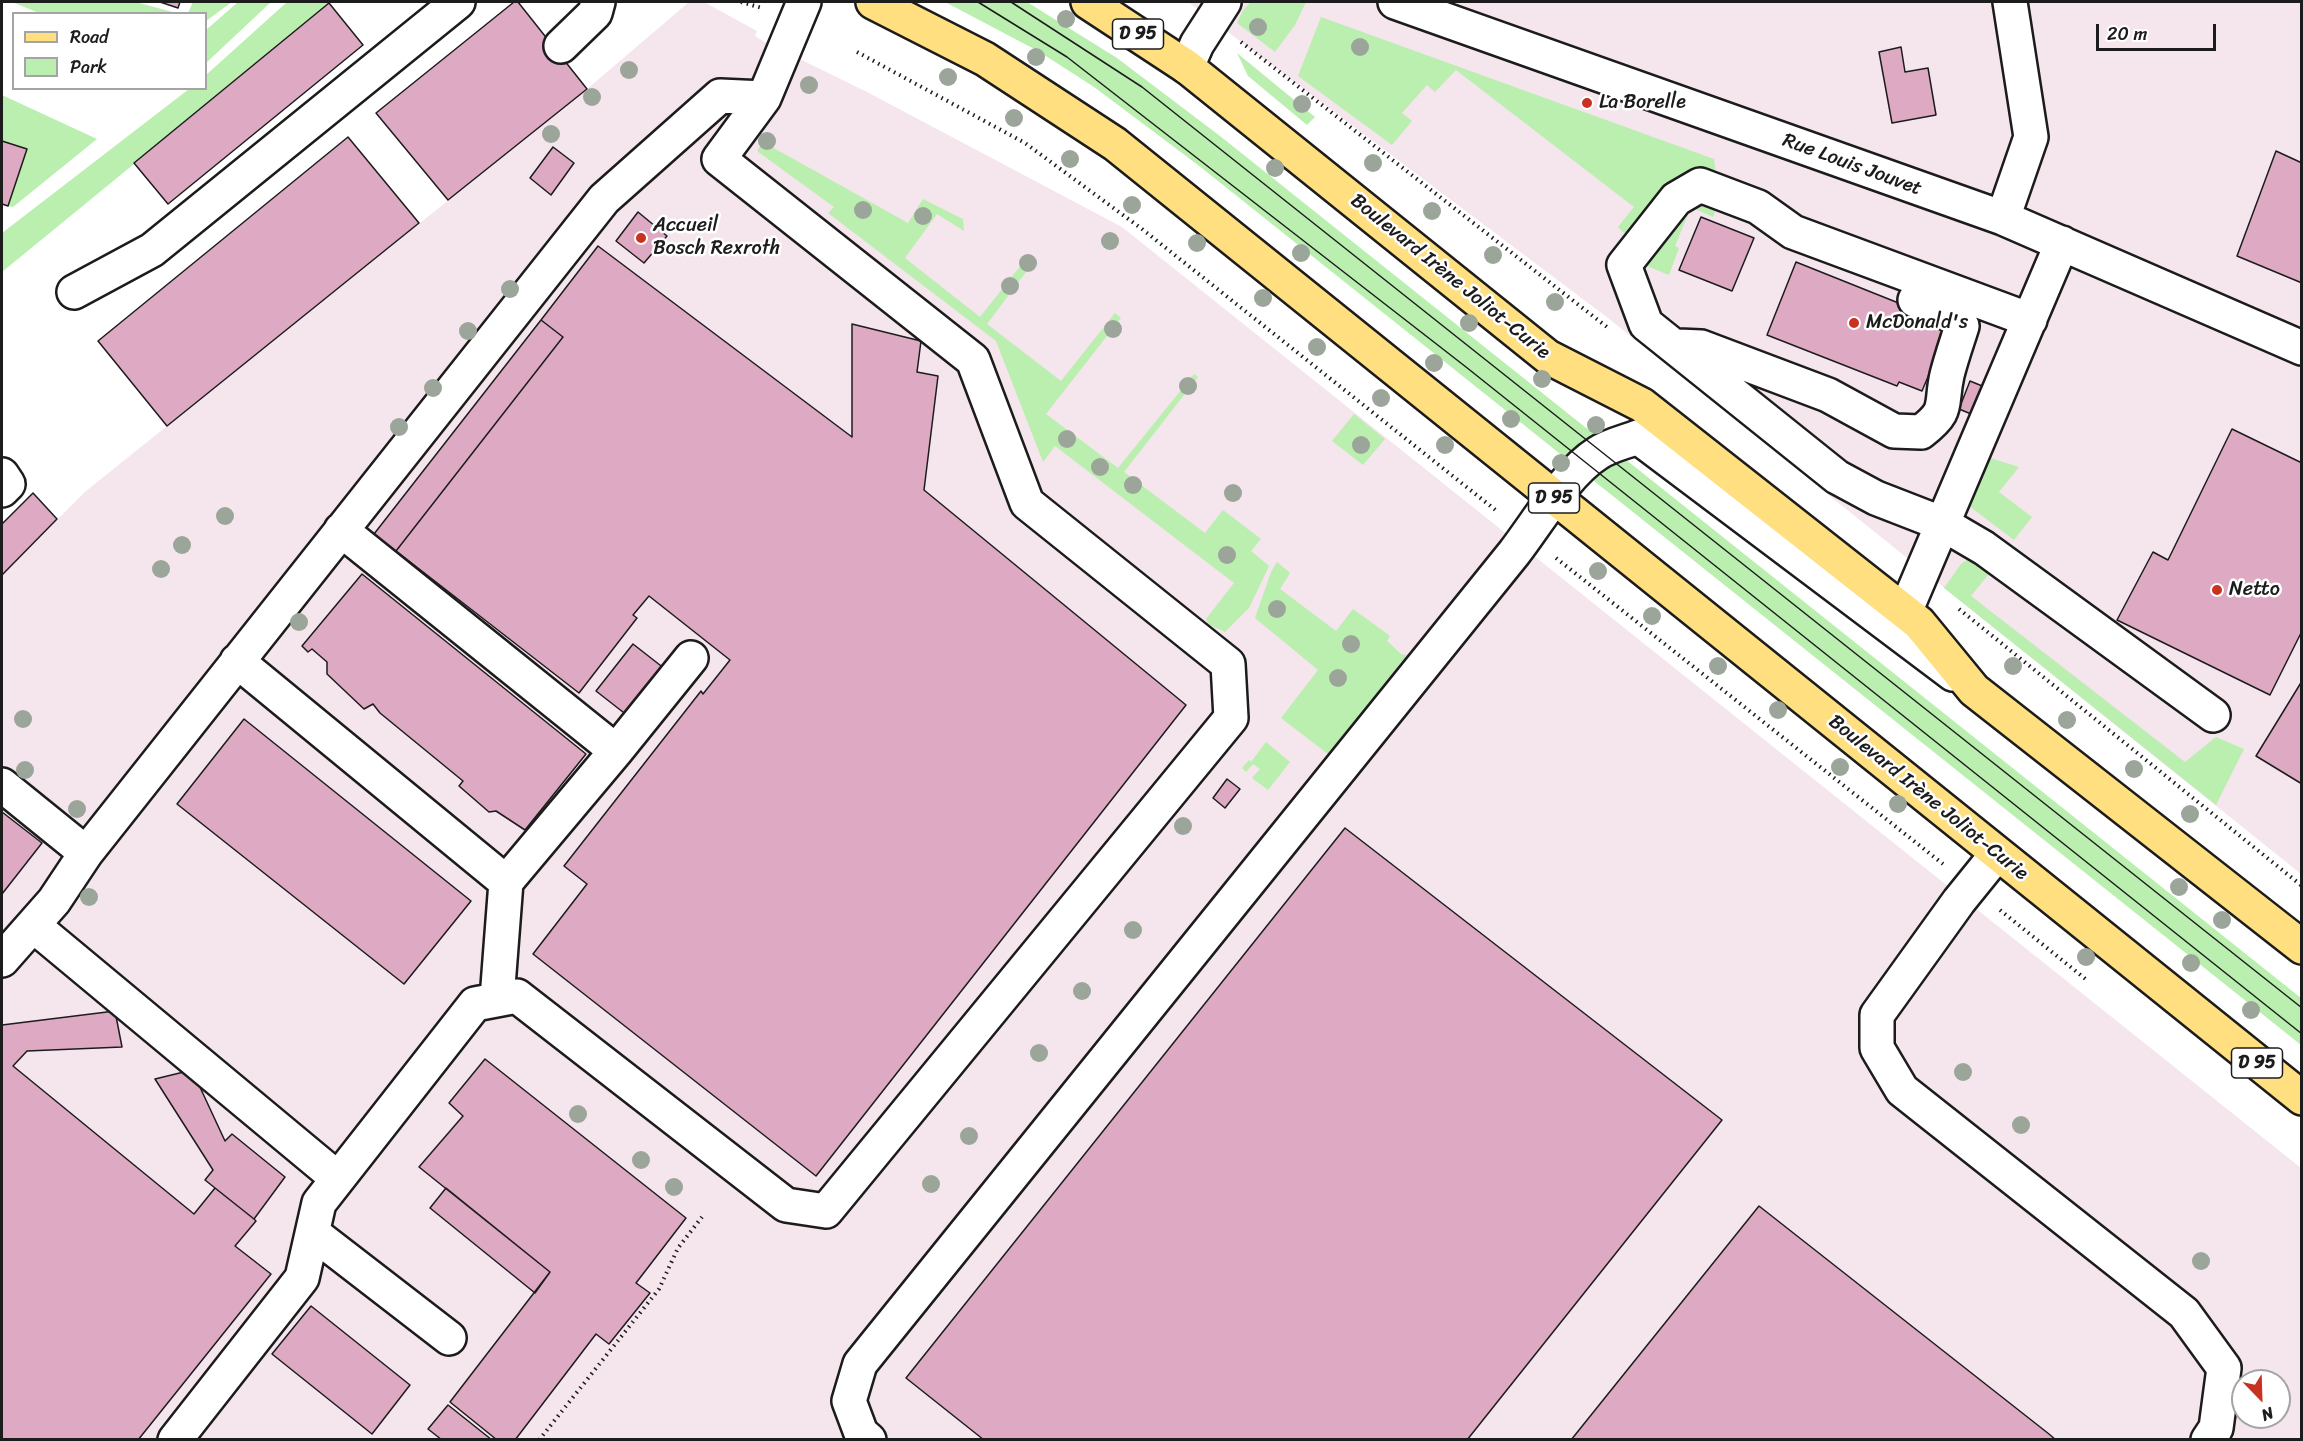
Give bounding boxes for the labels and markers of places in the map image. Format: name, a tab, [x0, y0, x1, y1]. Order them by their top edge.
place label: La Borelle	[1599, 91, 1686, 115]
marker: La Borelle	[1580, 96, 1594, 110]
place label: Accueil Bosch Rexroth	[653, 214, 780, 261]
marker: Accueil Bosch Rexroth	[634, 231, 648, 245]
place label: McDonald's	[1866, 311, 1968, 335]
marker: McDonald's	[1847, 316, 1861, 330]
place label: Netto	[2229, 578, 2280, 602]
marker: Netto	[2210, 583, 2224, 597]

